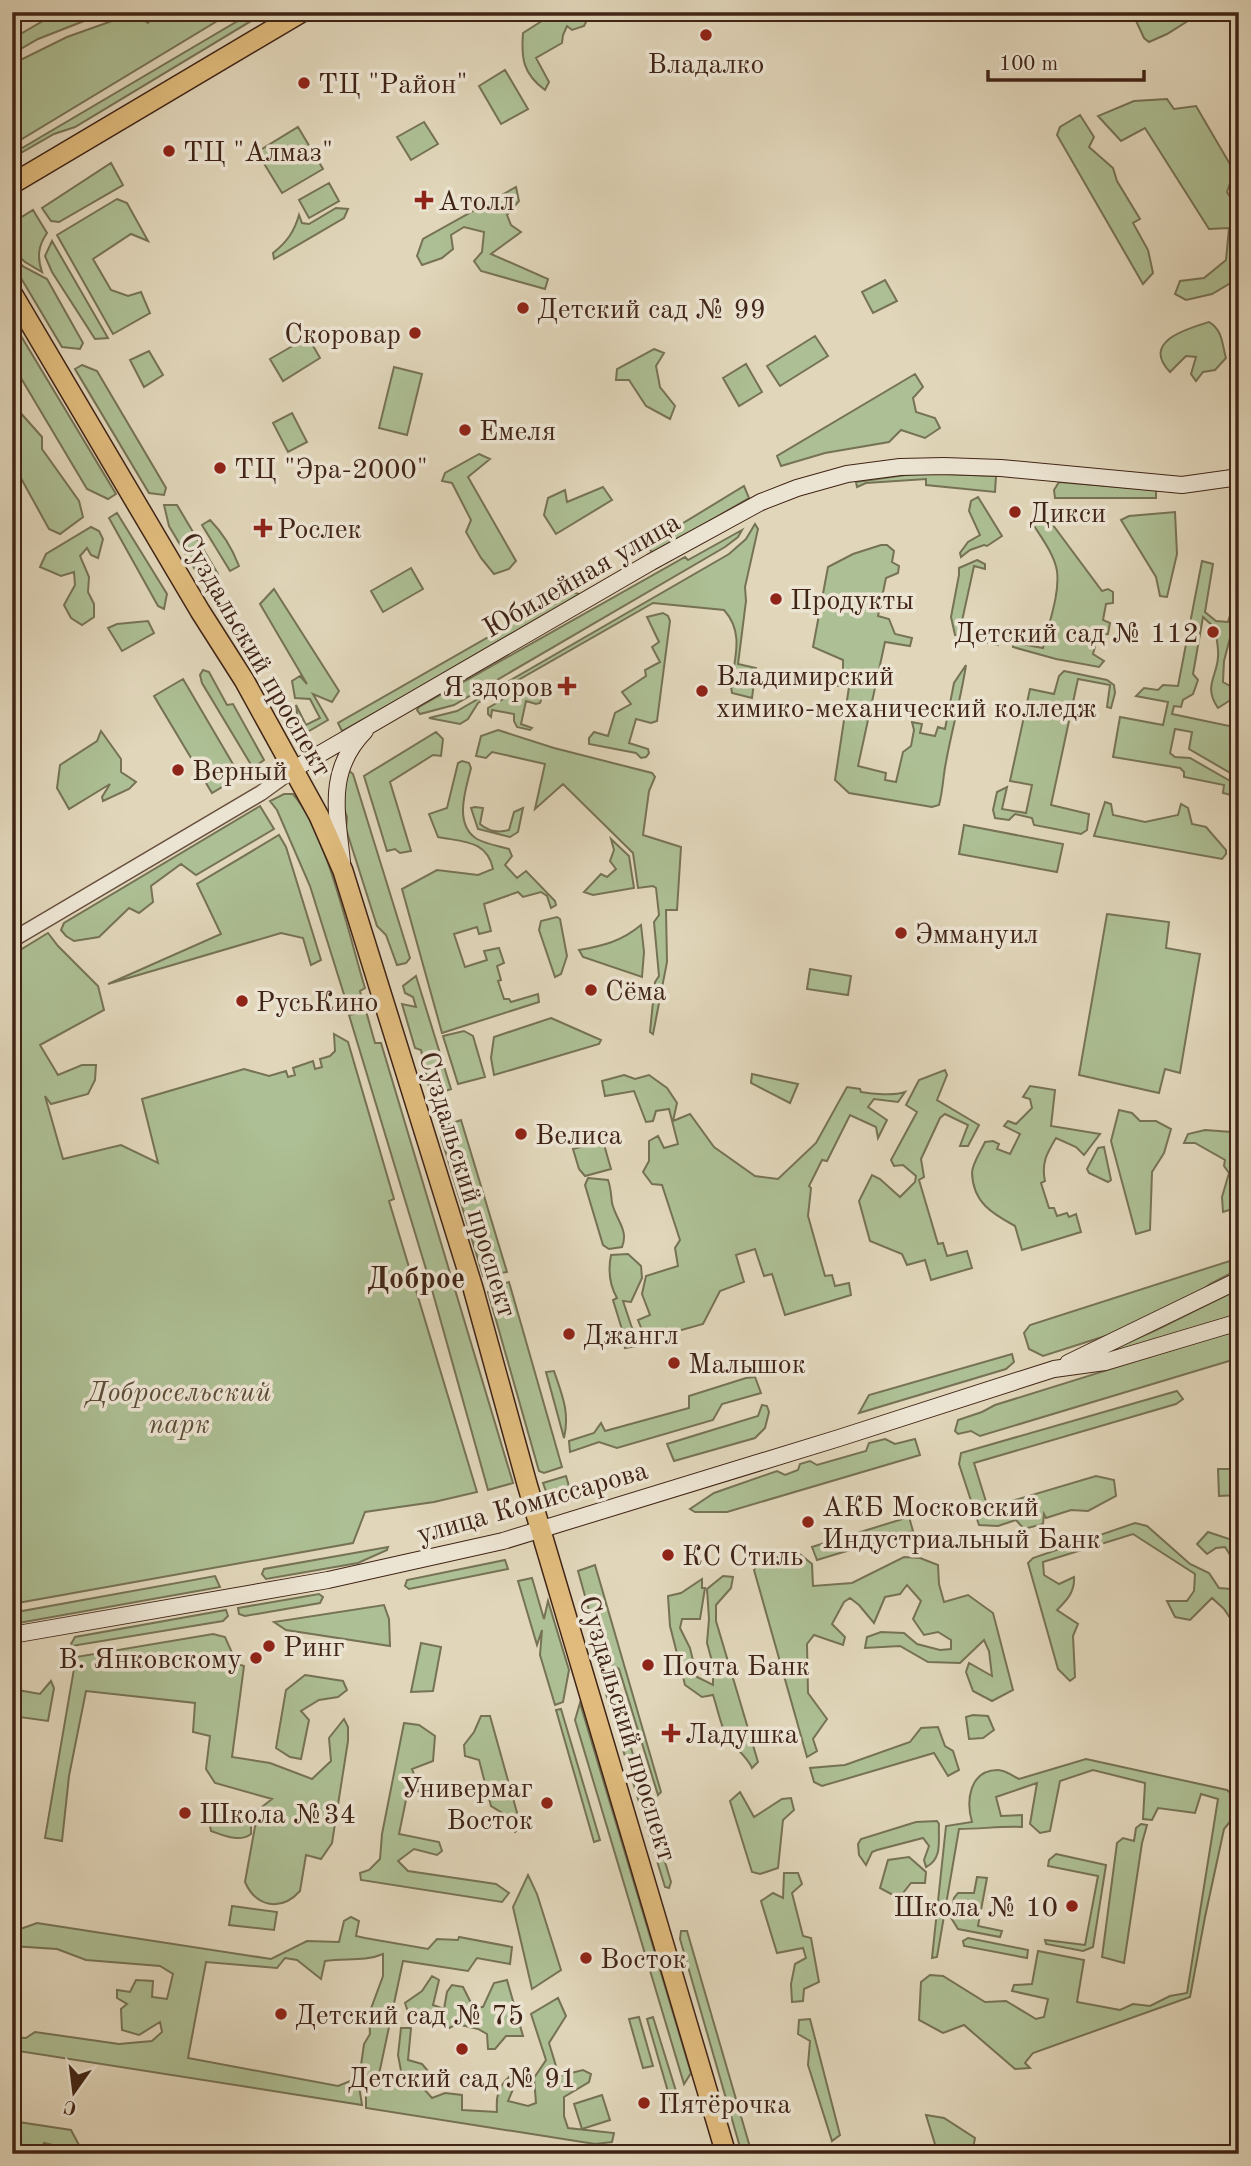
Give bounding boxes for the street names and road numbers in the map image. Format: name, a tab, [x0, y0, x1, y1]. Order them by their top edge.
street label: Юбилейная улица	[479, 509, 686, 644]
street label: Суздальский проспект	[173, 529, 336, 782]
street label: Суздальский проспект	[412, 1049, 520, 1321]
street label: улица Комиссарова	[414, 1457, 652, 1550]
street label: Суздальский проспект	[572, 1593, 680, 1865]

